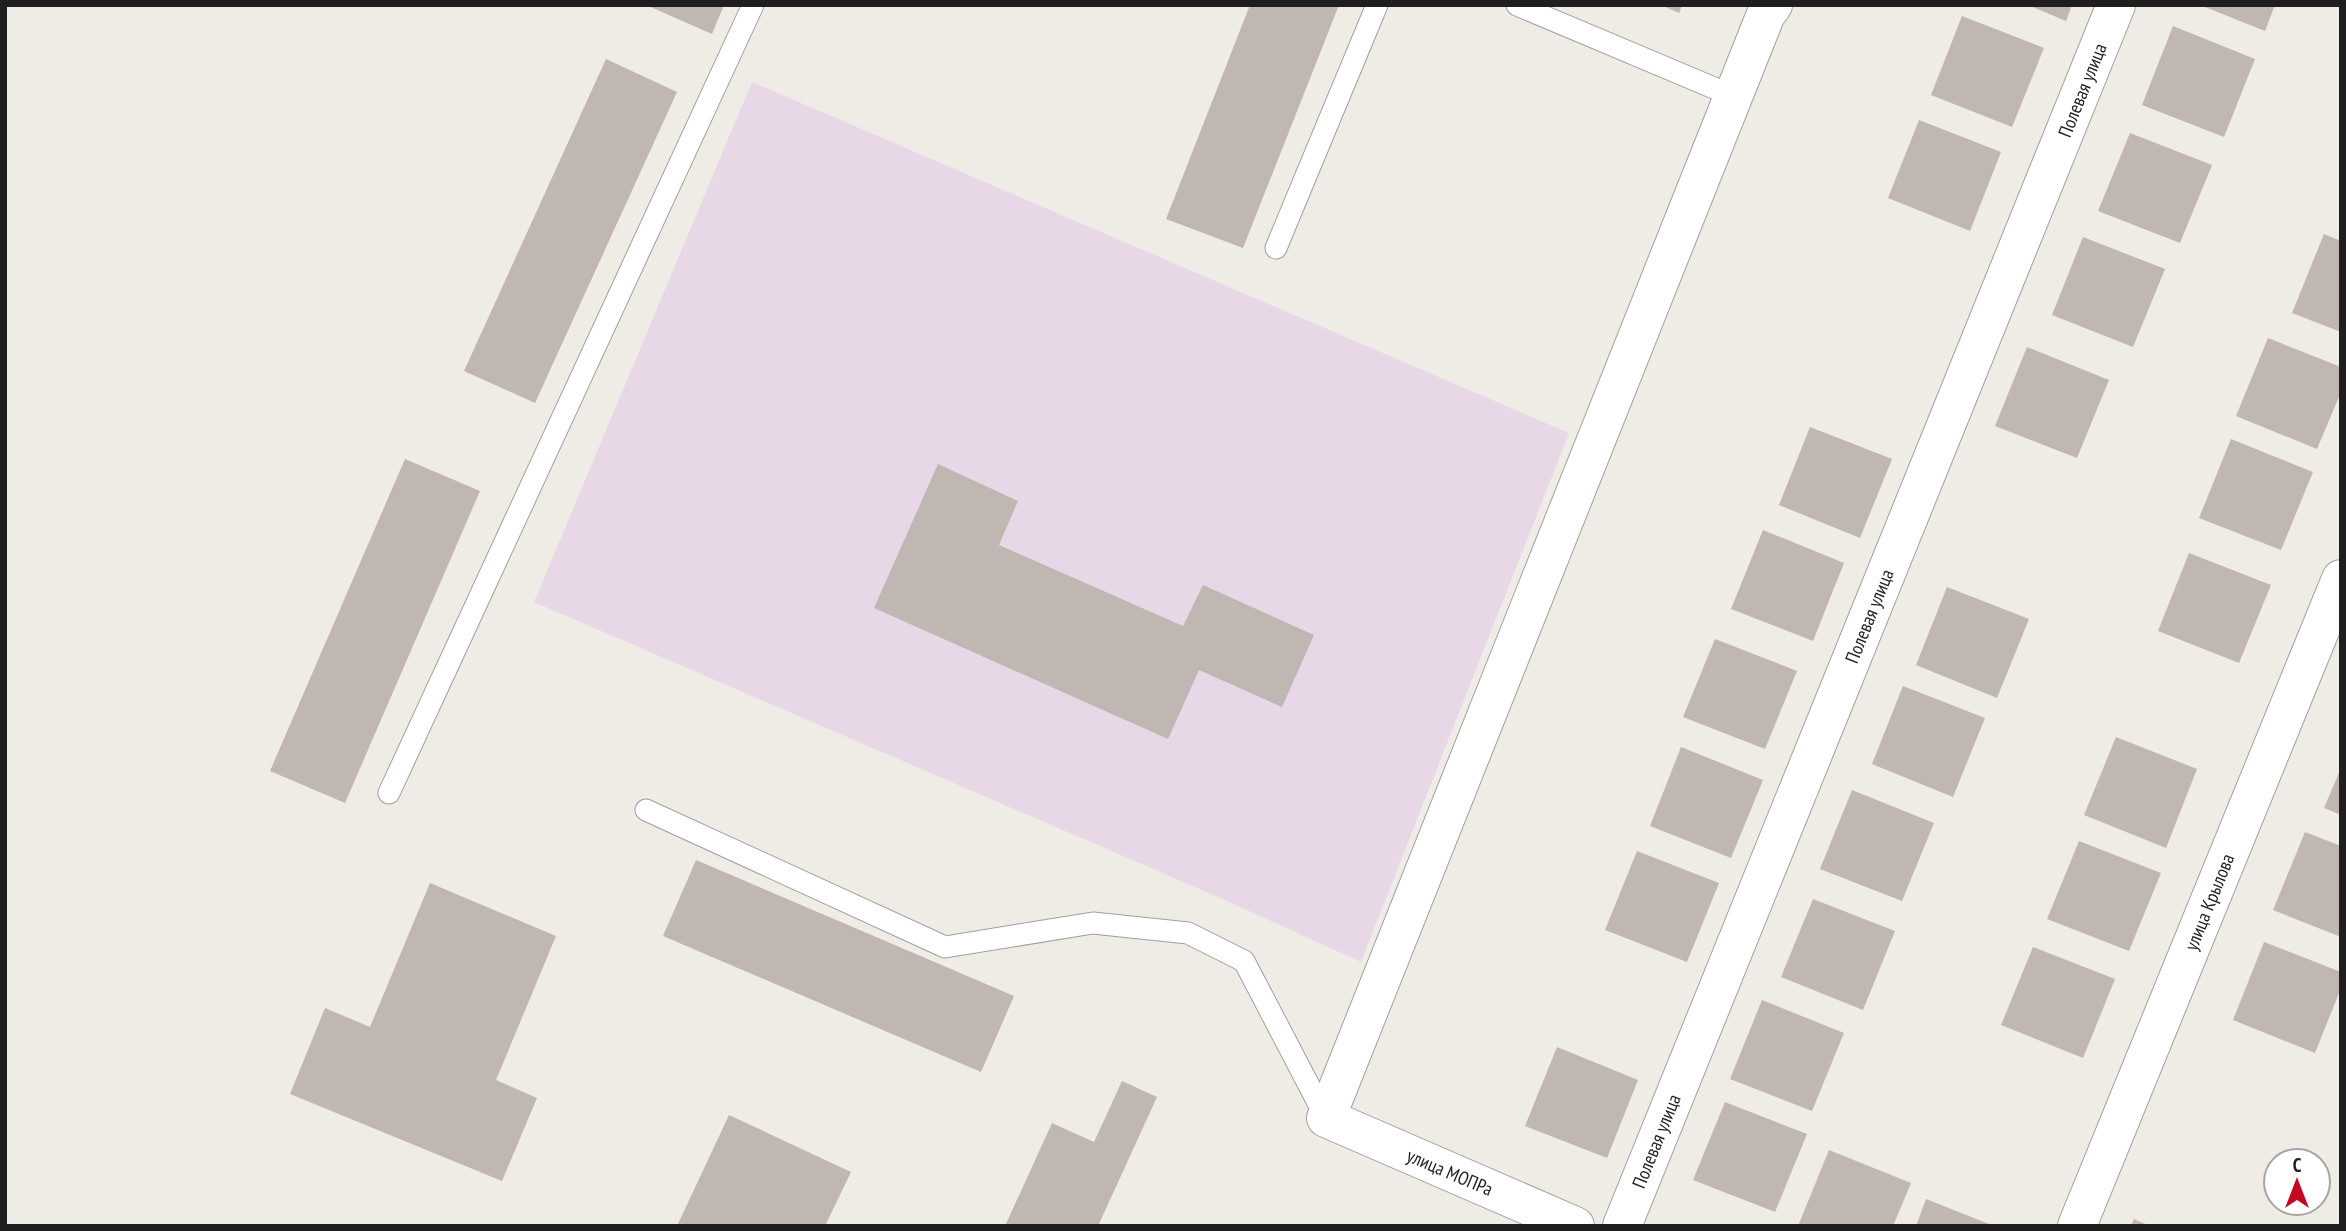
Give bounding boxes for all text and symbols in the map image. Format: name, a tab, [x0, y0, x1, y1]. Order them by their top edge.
street label: Полевая улица	[2052, 39, 2112, 141]
street label: Полевая улица	[1839, 565, 1899, 667]
street label: улица Крылова	[2179, 850, 2239, 954]
street label: Полевая улица	[1626, 1090, 1686, 1192]
street label: улица МОПРа	[1403, 1143, 1497, 1201]
north arrow	[2262, 1147, 2332, 1217]
text: С	[2293, 1153, 2302, 1177]

